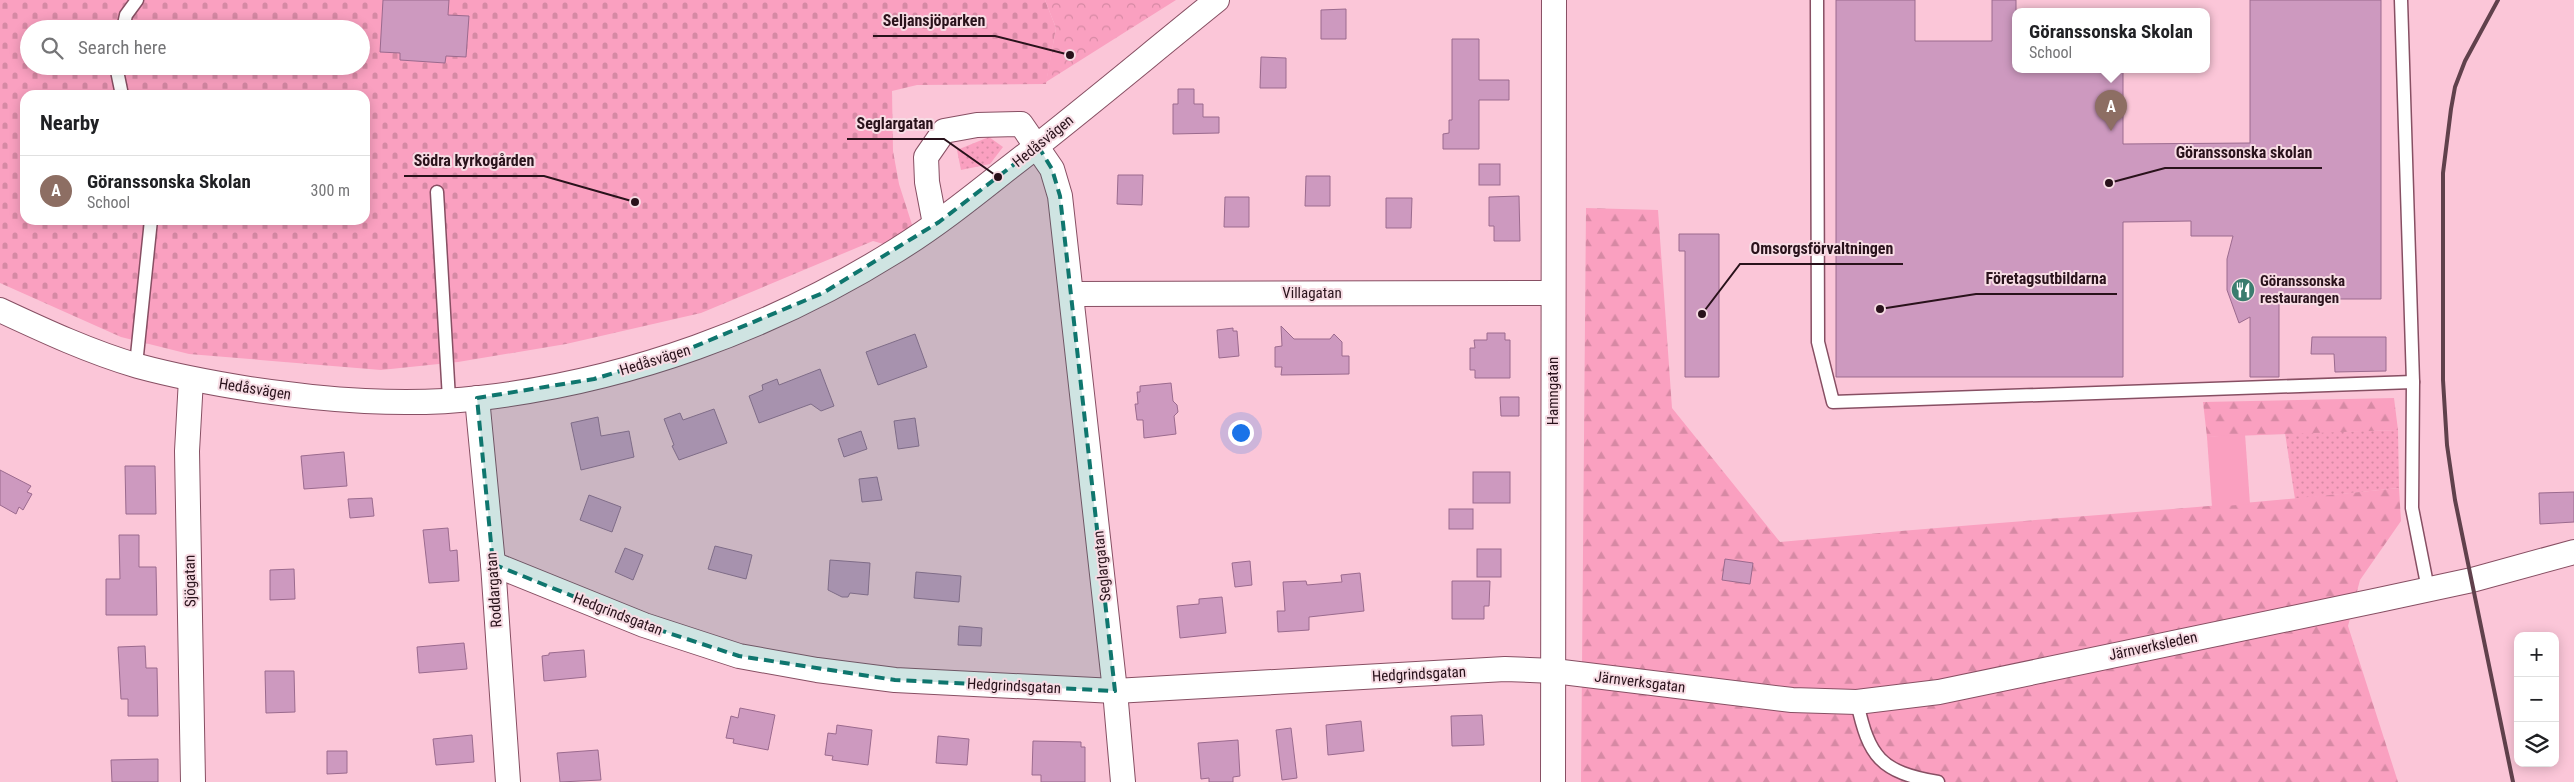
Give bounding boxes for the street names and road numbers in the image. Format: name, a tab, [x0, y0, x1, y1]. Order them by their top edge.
street label: Hedåsvägen	[1009, 111, 1077, 171]
street label: Villagatan	[1282, 284, 1342, 302]
street label: Hedåsvägen	[617, 341, 693, 379]
street label: Hamngatan	[1544, 357, 1562, 425]
street label: Hedåsvägen	[218, 374, 292, 404]
street label: Seglargatan	[1089, 530, 1115, 602]
street label: Roddargatan	[482, 552, 506, 628]
street label: Sjögatan	[181, 555, 199, 607]
street label: Hedgrindsgatan	[571, 589, 665, 639]
street label: Järnverksleden	[2107, 628, 2199, 664]
street label: Hedgrindsgatan	[1371, 663, 1467, 685]
street label: Järnverksgatan	[1594, 668, 1686, 696]
street label: Hedgrindsgatan	[966, 675, 1062, 697]

